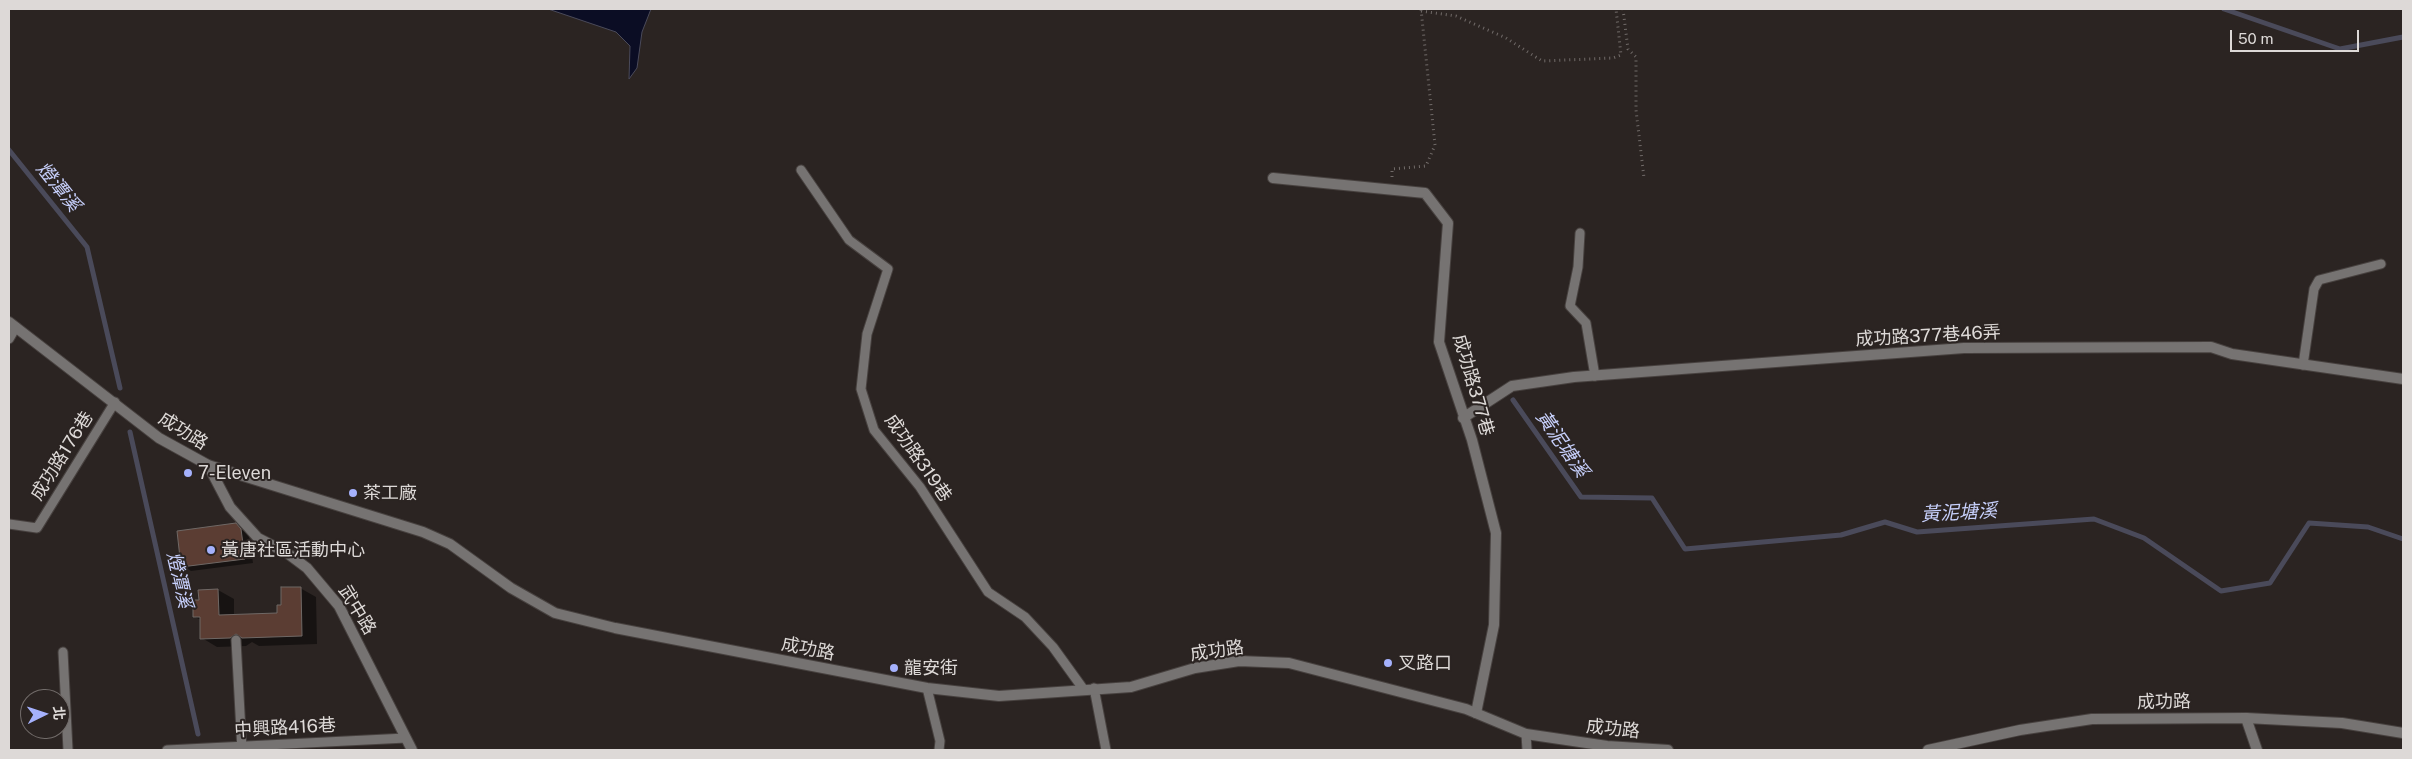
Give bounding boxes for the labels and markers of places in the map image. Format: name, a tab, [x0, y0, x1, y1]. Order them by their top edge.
place label: 7-Eleven	[198, 462, 271, 484]
marker: 7-Eleven	[182, 467, 194, 479]
place label: 茶工廠	[363, 482, 417, 504]
marker: 茶工廠	[347, 487, 359, 499]
place label: 黃唐社區活動中心	[221, 539, 365, 561]
marker: 黃唐社區活動中心	[205, 544, 217, 556]
place label: 叉路口	[1398, 652, 1452, 674]
place label: 龍安街	[904, 657, 958, 679]
marker: 叉路口	[1382, 657, 1394, 669]
marker: 龍安街	[888, 662, 900, 674]

